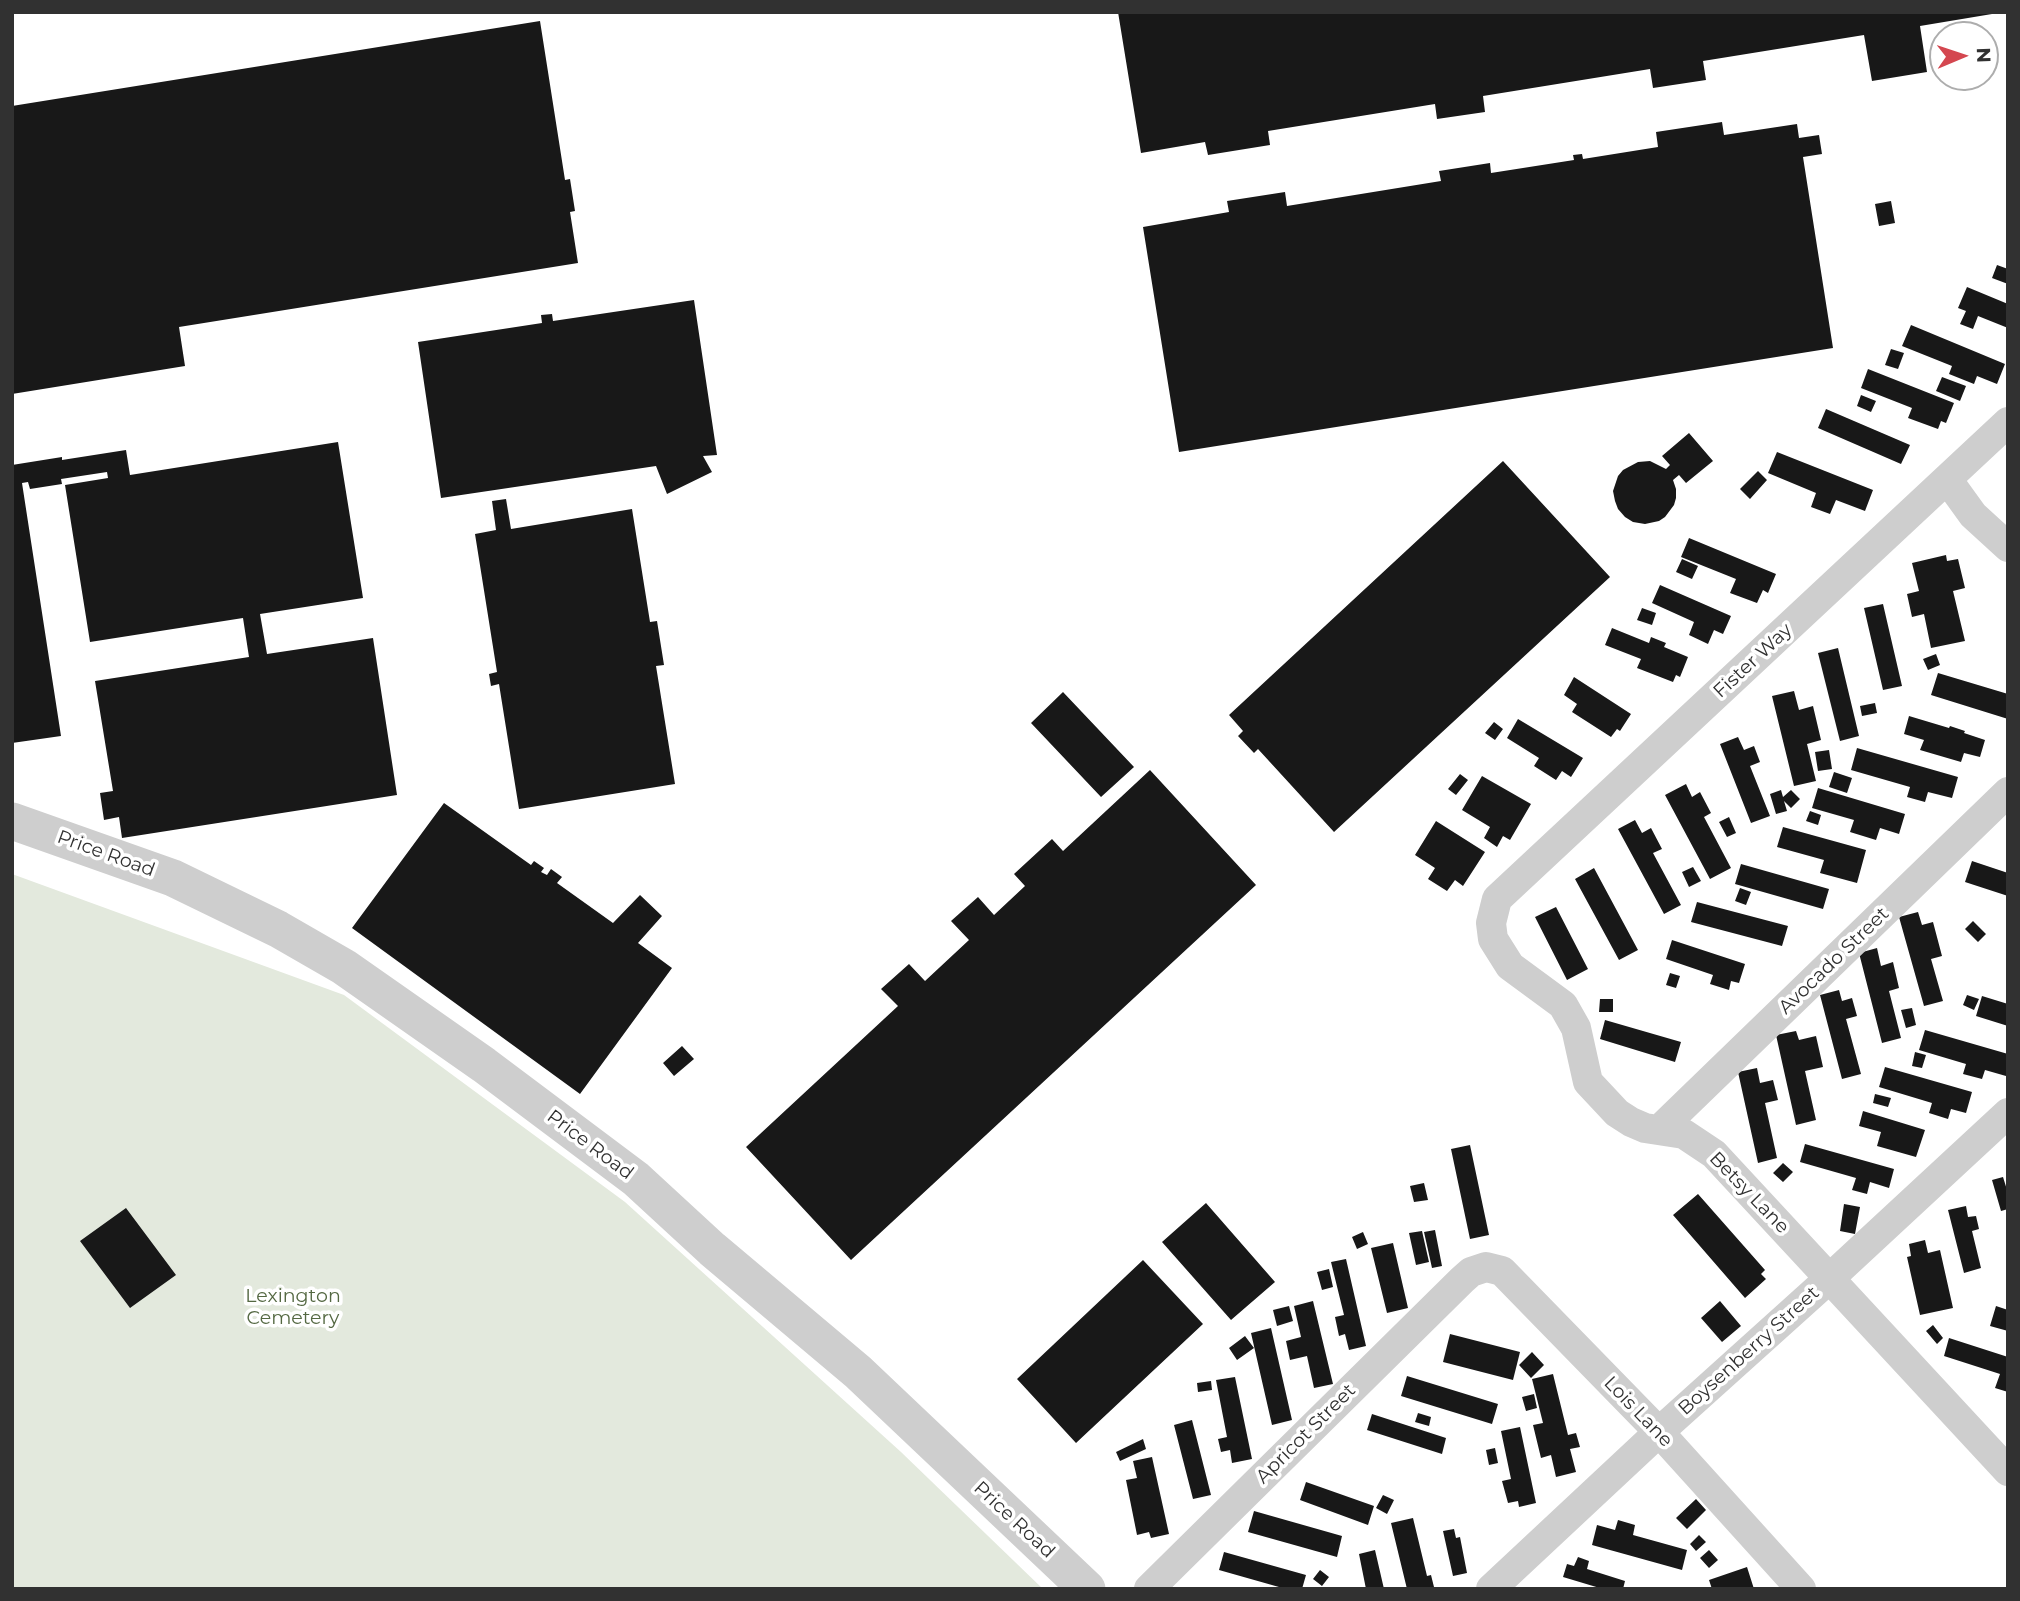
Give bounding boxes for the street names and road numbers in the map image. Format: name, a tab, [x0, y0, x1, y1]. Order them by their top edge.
street label: Fister Way	[1709, 619, 1797, 703]
street label: Price Road	[54, 826, 158, 882]
street label: Avocado Street	[1774, 903, 1894, 1019]
street label: Price Road	[542, 1105, 638, 1185]
street label: Betsy Lane	[1704, 1147, 1794, 1239]
street label: Boysenberry Street	[1674, 1282, 1824, 1420]
street label: Lois Lane	[1599, 1372, 1677, 1452]
street label: Apricot Street	[1251, 1379, 1361, 1489]
street label: Price Road	[969, 1477, 1059, 1563]

